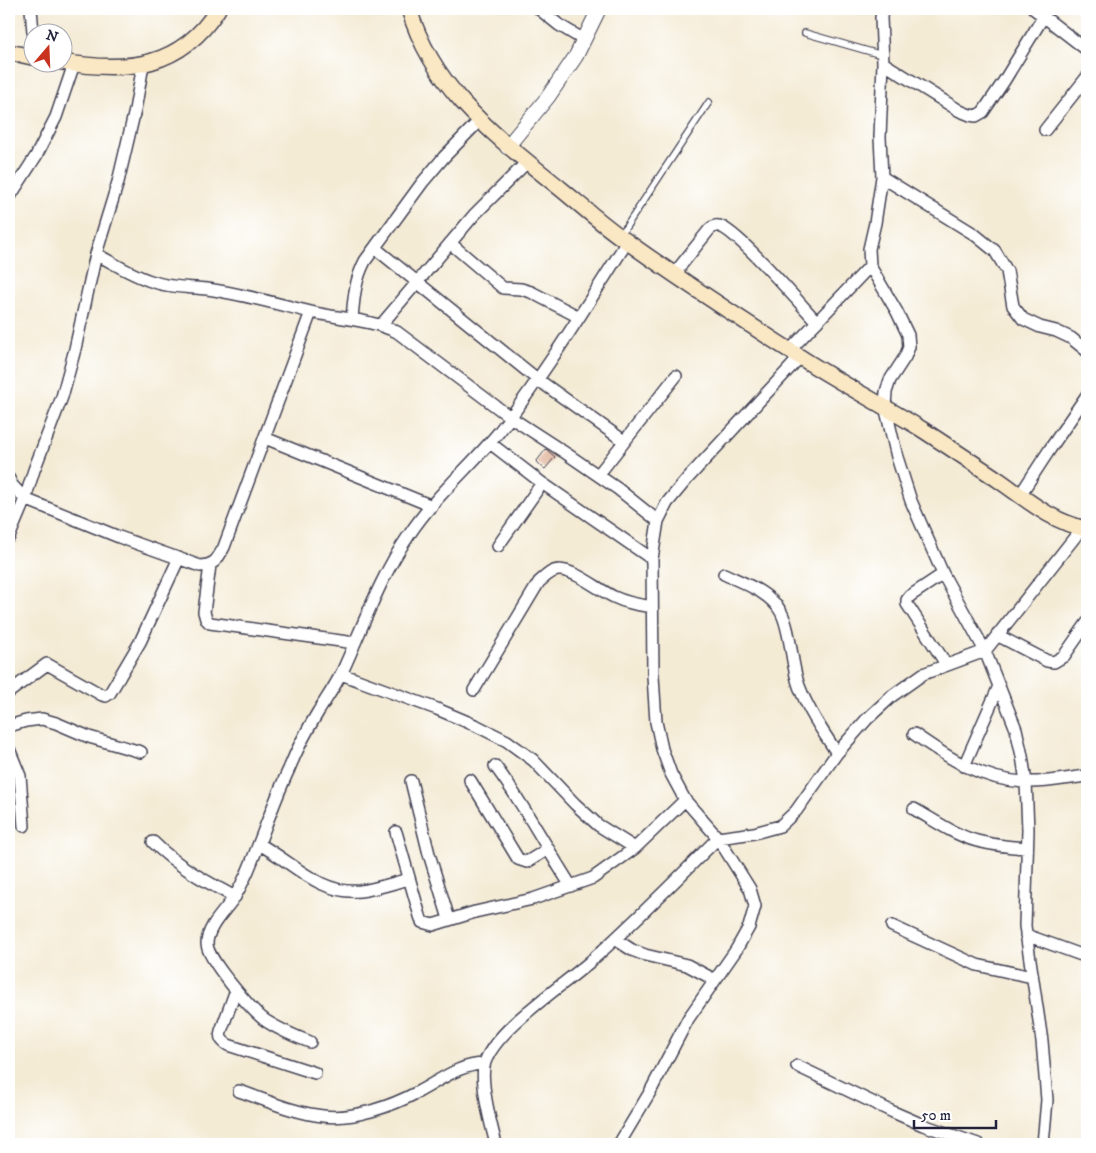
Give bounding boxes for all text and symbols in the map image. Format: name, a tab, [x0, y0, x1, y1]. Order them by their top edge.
north arrow	[22, 22, 72, 72]
text: N	[44, 26, 61, 47]
scale bar	[914, 1098, 996, 1130]
text: 50 m	[921, 1106, 951, 1125]

